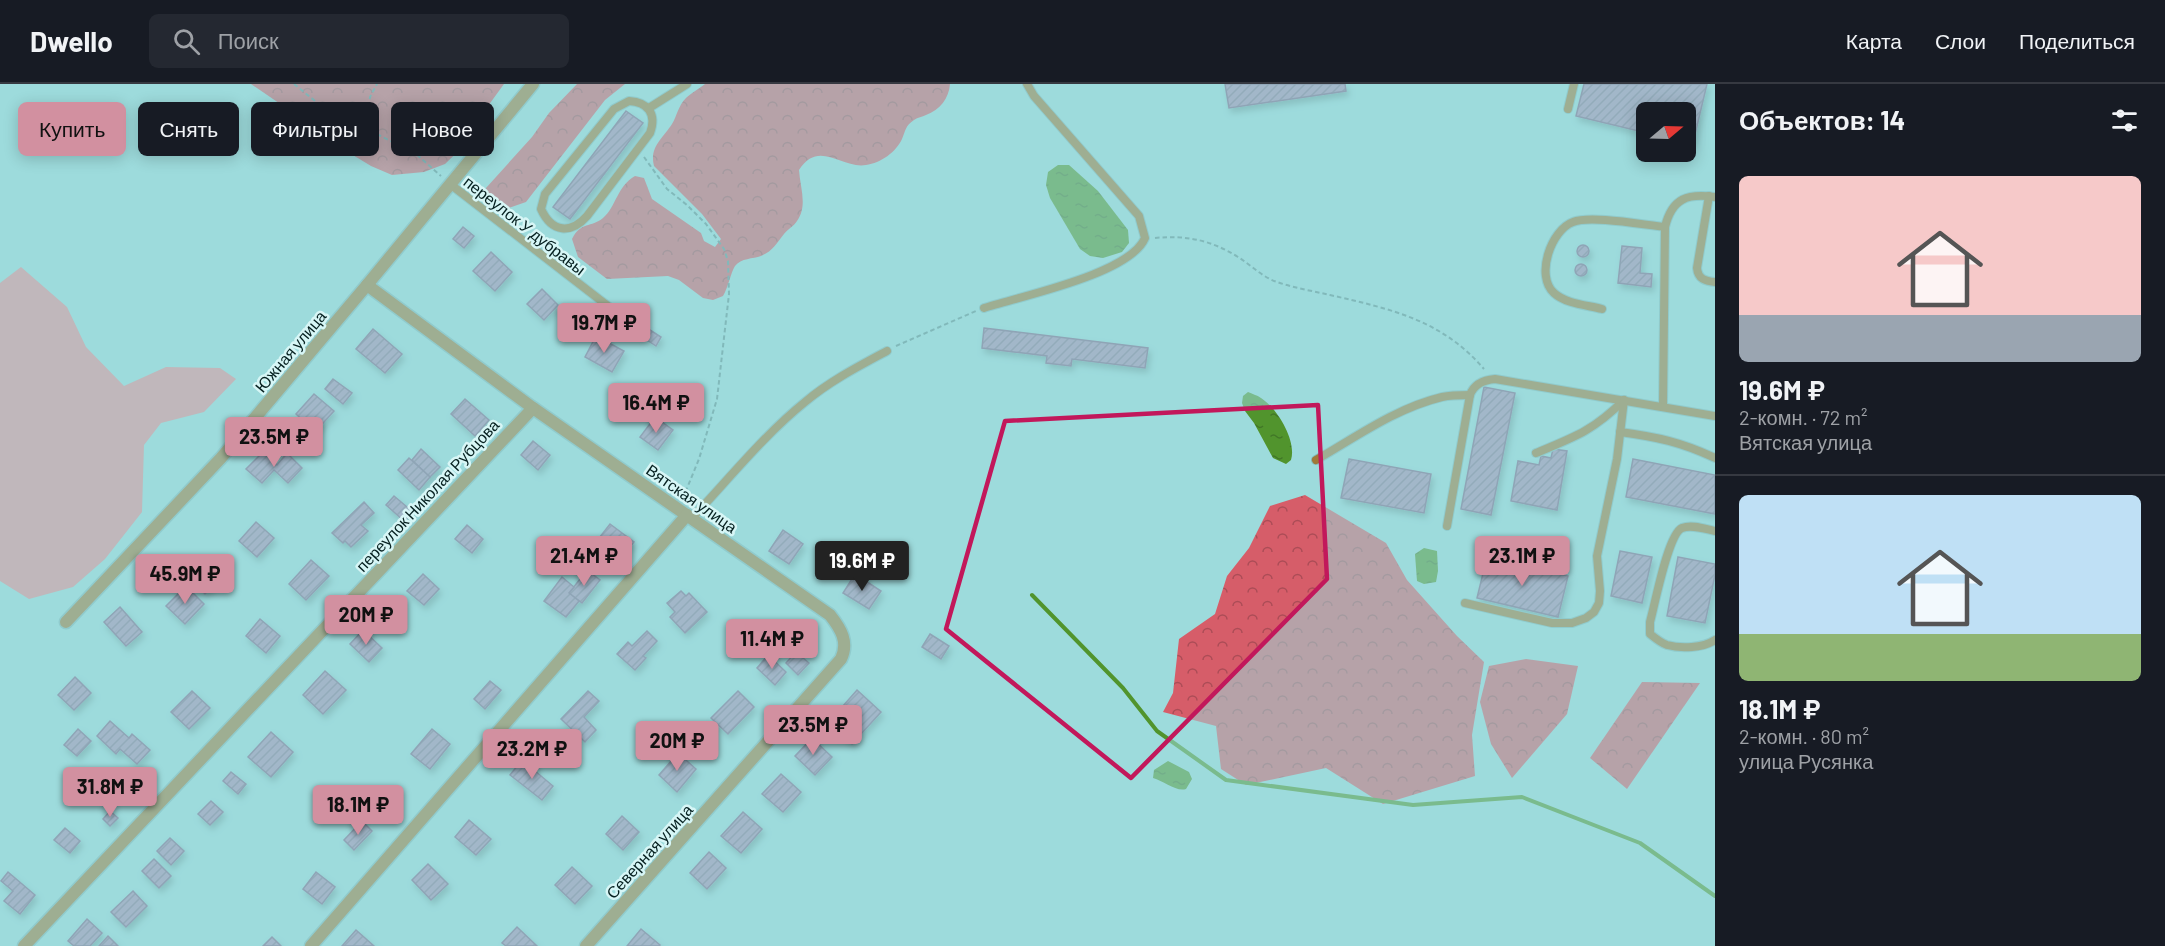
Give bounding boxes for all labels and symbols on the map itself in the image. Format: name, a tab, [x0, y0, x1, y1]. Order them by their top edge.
north arrow	[1636, 102, 1696, 162]
street label: переулок У дубравы	[460, 172, 590, 278]
pin: 19.7M ₽	[549, 303, 659, 354]
street label: Южная улица	[250, 306, 330, 396]
pin: 16.4M ₽	[601, 383, 711, 434]
street label: переулок Николая Рубцова	[352, 415, 503, 575]
pin: 23.5M ₽	[219, 417, 329, 468]
street label: Вятская улица	[643, 460, 741, 536]
pin: 21.4M ₽	[529, 536, 639, 587]
pin: 23.1M ₽	[1467, 536, 1577, 587]
pin: 19.6M ₽	[807, 541, 917, 592]
pin: 45.9M ₽	[130, 554, 240, 605]
pin: 20M ₽	[324, 595, 408, 646]
pin: 11.4M ₽	[717, 619, 827, 670]
pin: 23.5M ₽	[758, 705, 868, 756]
pin: 20M ₽	[635, 721, 719, 772]
pin: 23.2M ₽	[477, 729, 587, 780]
pin: 31.8M ₽	[55, 767, 165, 818]
pin: 18.1M ₽	[303, 785, 413, 836]
street label: Северная улица	[602, 800, 696, 902]

